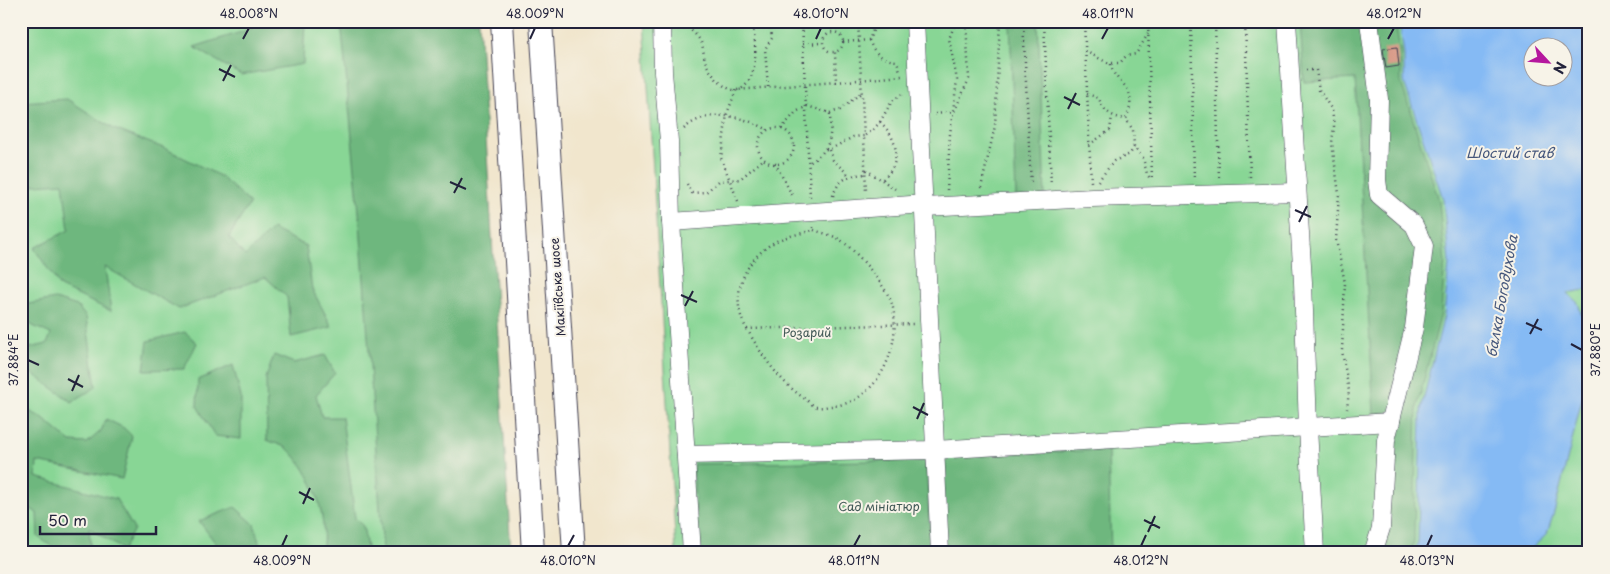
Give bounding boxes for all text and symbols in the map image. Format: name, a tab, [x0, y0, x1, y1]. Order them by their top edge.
text: 48.008°N	[220, 4, 278, 22]
text: 48.009°N	[506, 4, 564, 22]
text: 48.010°N	[793, 4, 849, 22]
text: 48.011°N	[1082, 4, 1134, 22]
text: 48.012°N	[1366, 4, 1422, 22]
north arrow	[1522, 38, 1572, 88]
text: N	[1548, 58, 1572, 78]
water label: Шостий став	[1466, 142, 1556, 163]
water label: балка Богодухова	[1480, 232, 1523, 359]
street label: Макіївське шосе	[545, 237, 569, 337]
park label: Розарий	[783, 323, 831, 341]
text: 37.880°E	[1586, 323, 1604, 377]
text: 37.884°E	[4, 334, 22, 386]
park label: Сад мініатюр	[838, 497, 920, 515]
scale bar	[40, 504, 156, 536]
text: 50 m	[48, 508, 87, 531]
text: 48.009°N	[253, 551, 311, 569]
text: 48.010°N	[540, 551, 596, 569]
text: 48.011°N	[828, 551, 880, 569]
text: 48.012°N	[1113, 551, 1169, 569]
text: 48.013°N	[1400, 551, 1454, 569]

